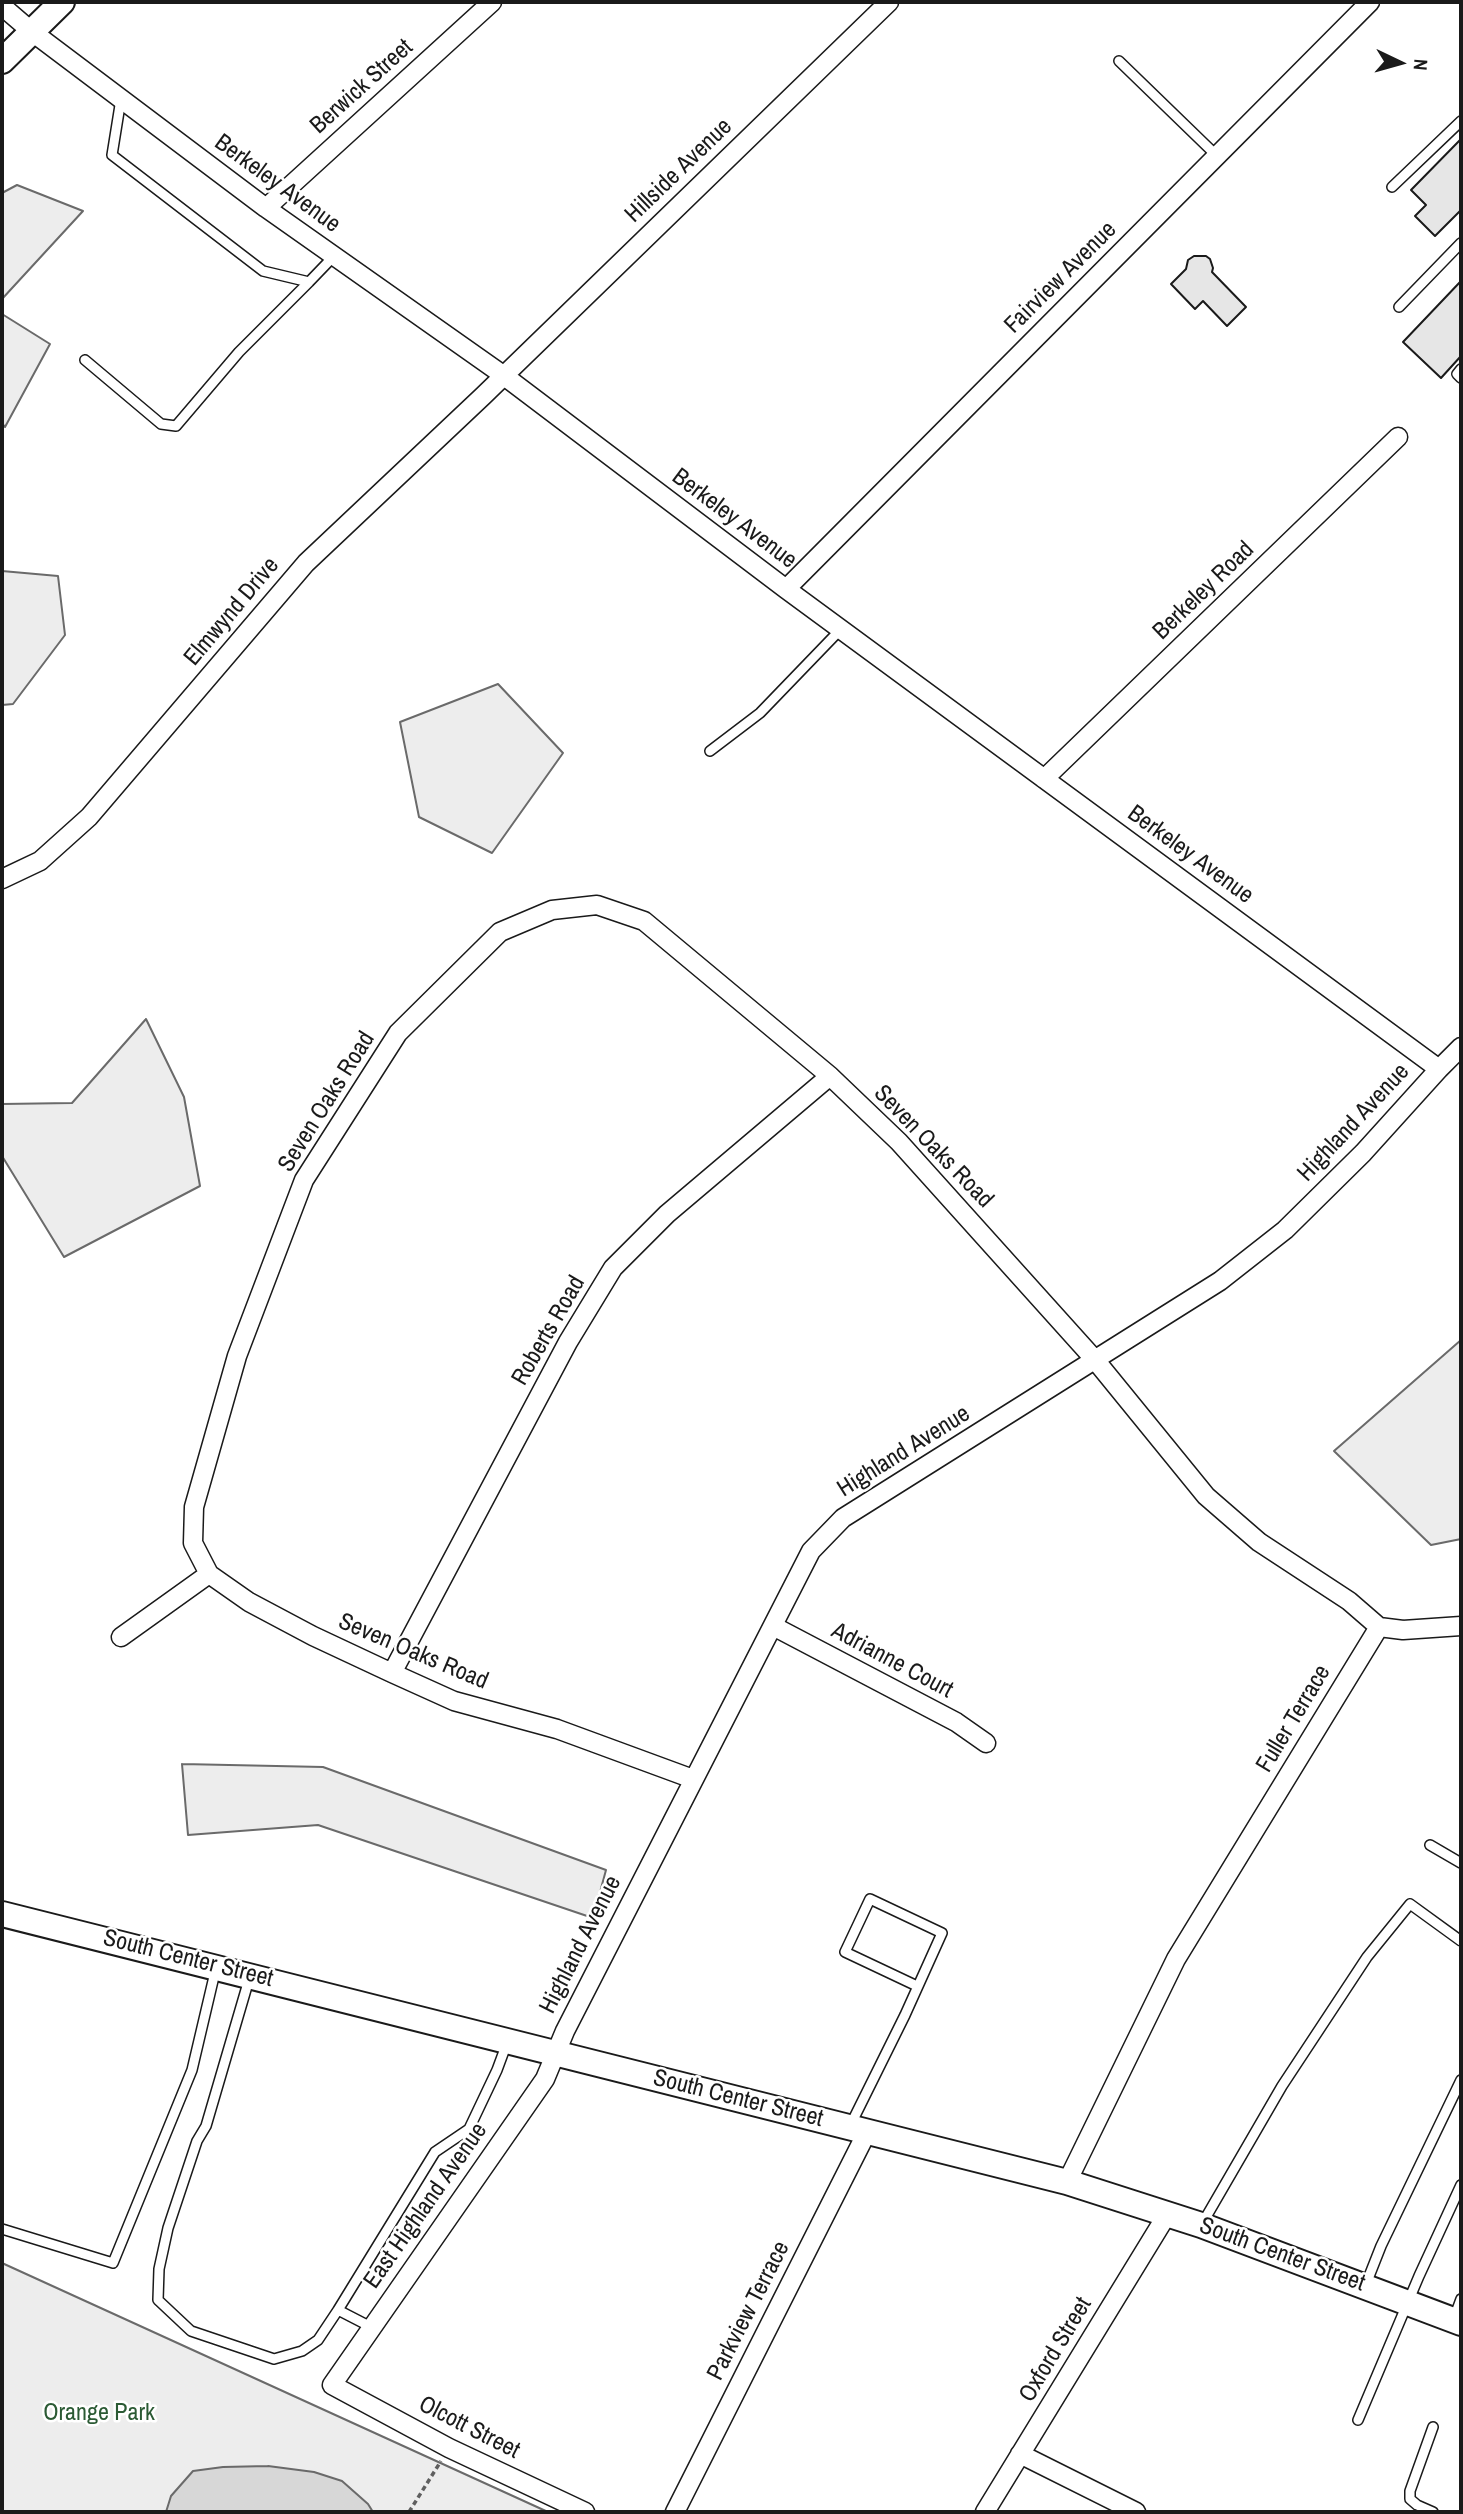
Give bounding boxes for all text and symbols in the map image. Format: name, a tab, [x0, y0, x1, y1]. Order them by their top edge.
north arrow	[1365, 28, 1435, 98]
street label: Berwick Street	[305, 33, 419, 141]
text: N	[1407, 58, 1434, 72]
street label: Hillside Avenue	[620, 113, 738, 229]
street label: Berkeley Avenue	[208, 129, 346, 239]
street label: Fairview Avenue	[999, 216, 1123, 340]
street label: Berkeley Avenue	[666, 463, 802, 575]
street label: Berkeley Road	[1148, 536, 1260, 646]
street label: Elmwynd Drive	[178, 552, 286, 672]
street label: Berkeley Avenue	[1121, 800, 1259, 910]
street label: Seven Oaks Road	[272, 1027, 382, 1177]
street label: Highland Avenue	[1292, 1058, 1416, 1188]
street label: Seven Oaks Road	[867, 1080, 999, 1214]
street label: Roberts Road	[506, 1271, 592, 1391]
street label: Highland Avenue	[832, 1400, 976, 1504]
street label: Seven Oaks Road	[334, 1608, 492, 1696]
street label: Adrianne Court	[826, 1617, 958, 1705]
street label: Fuller Terrace	[1251, 1660, 1337, 1778]
street label: Highland Avenue	[534, 1871, 628, 2019]
street label: South Center Street	[100, 1924, 276, 1994]
street label: South Center Street	[650, 2064, 826, 2134]
street label: East Highland Avenue	[358, 2118, 494, 2294]
street label: South Center Street	[1195, 2212, 1369, 2298]
street label: Parkview Terrace	[702, 2237, 796, 2385]
street label: Oxford Street	[1014, 2292, 1098, 2408]
street label: Olcott Street	[414, 2390, 524, 2466]
park label: Orange Park	[43, 2400, 155, 2428]

